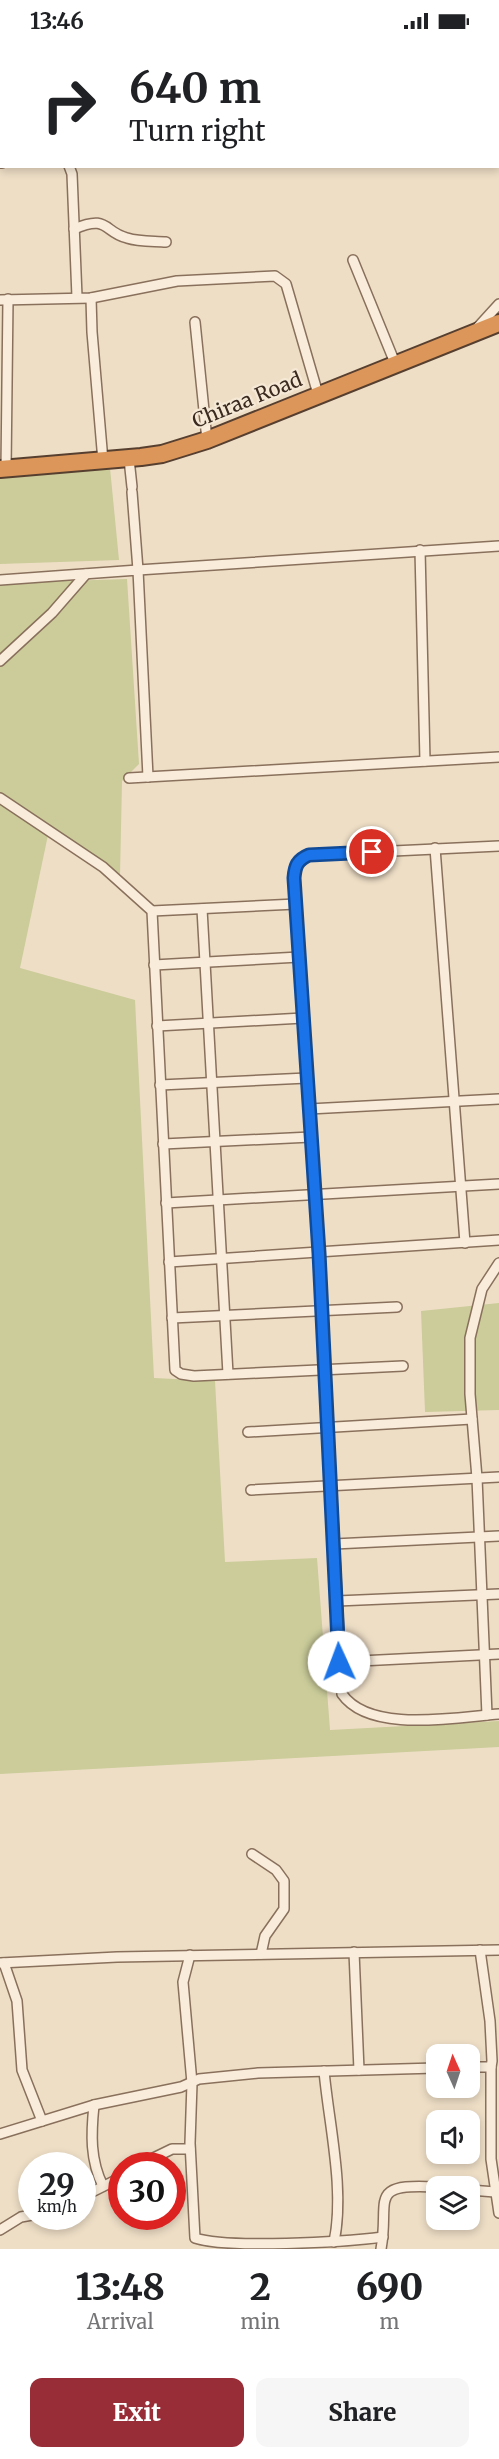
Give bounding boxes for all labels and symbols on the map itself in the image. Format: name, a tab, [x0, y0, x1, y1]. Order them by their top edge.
street label: Chiraa Road	[188, 366, 305, 433]
pin	[346, 826, 397, 877]
position arrow	[307, 1630, 371, 1694]
north arrow	[426, 2044, 480, 2098]
speed limit sign: 30	[108, 2152, 186, 2230]

